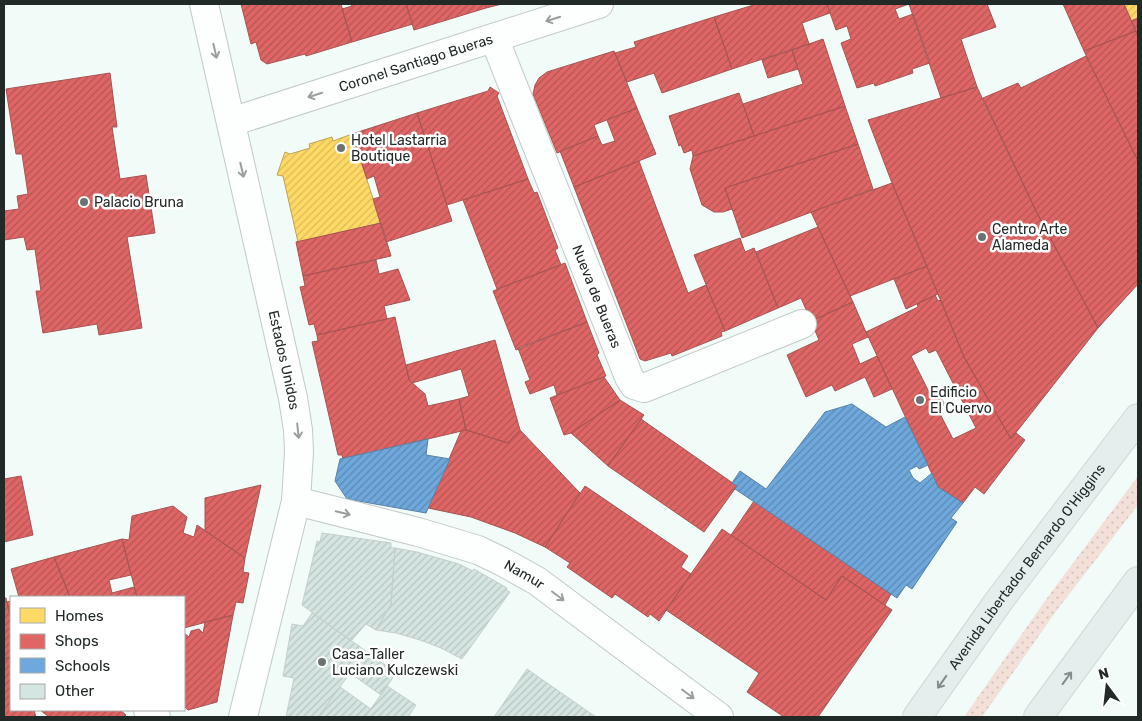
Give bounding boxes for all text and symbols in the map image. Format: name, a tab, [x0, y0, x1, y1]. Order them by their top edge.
one-way arrow	[545, 14, 561, 24]
street label: Coronel Santiago Bueras	[337, 30, 495, 95]
one-way arrow	[211, 43, 220, 59]
one-way arrow	[307, 91, 323, 101]
place label: Hotel Lastarria Boutique	[351, 132, 447, 165]
marker: Hotel Lastarria Boutique	[335, 142, 347, 154]
one-way arrow	[238, 161, 247, 177]
place label: Palacio Bruna	[94, 194, 184, 211]
marker: Palacio Bruna	[78, 196, 90, 208]
place label: Centro Arte Alameda	[992, 221, 1067, 254]
marker: Centro Arte Alameda	[976, 231, 988, 243]
street label: Nueva de Bueras	[569, 242, 625, 350]
street label: Estados Unidos	[265, 309, 303, 411]
place label: Edificio El Cuervo	[930, 384, 992, 417]
marker: Edificio El Cuervo	[914, 394, 926, 406]
one-way arrow	[293, 423, 303, 439]
street label: Avenida Libertador Bernardo O'Higgins	[945, 460, 1109, 673]
one-way arrow	[334, 509, 350, 518]
street label: Namur	[501, 556, 549, 593]
one-way arrow	[551, 591, 565, 601]
legend	[10, 596, 185, 711]
text: Homes	[55, 607, 104, 625]
text: Shops	[55, 632, 99, 650]
place label: Casa-Taller Luciano Kulczewski	[332, 646, 458, 679]
marker: Casa-Taller Luciano Kulczewski	[316, 656, 328, 668]
text: Schools	[55, 657, 111, 675]
north arrow	[1082, 661, 1132, 711]
text: N	[1097, 664, 1111, 683]
one-way arrow	[1061, 672, 1072, 685]
one-way arrow	[937, 675, 947, 689]
text: Other	[55, 682, 95, 700]
one-way arrow	[681, 689, 695, 699]

